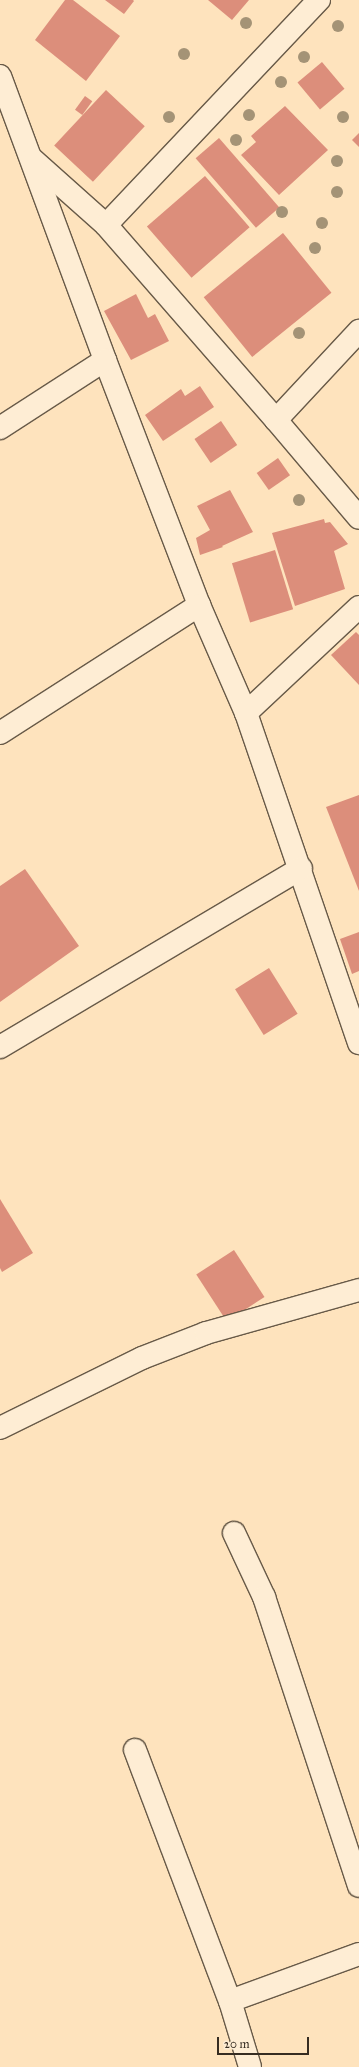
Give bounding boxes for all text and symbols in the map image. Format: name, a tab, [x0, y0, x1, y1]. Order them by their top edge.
scale bar	[219, 2029, 311, 2055]
text: 20 m	[224, 2037, 250, 2051]

